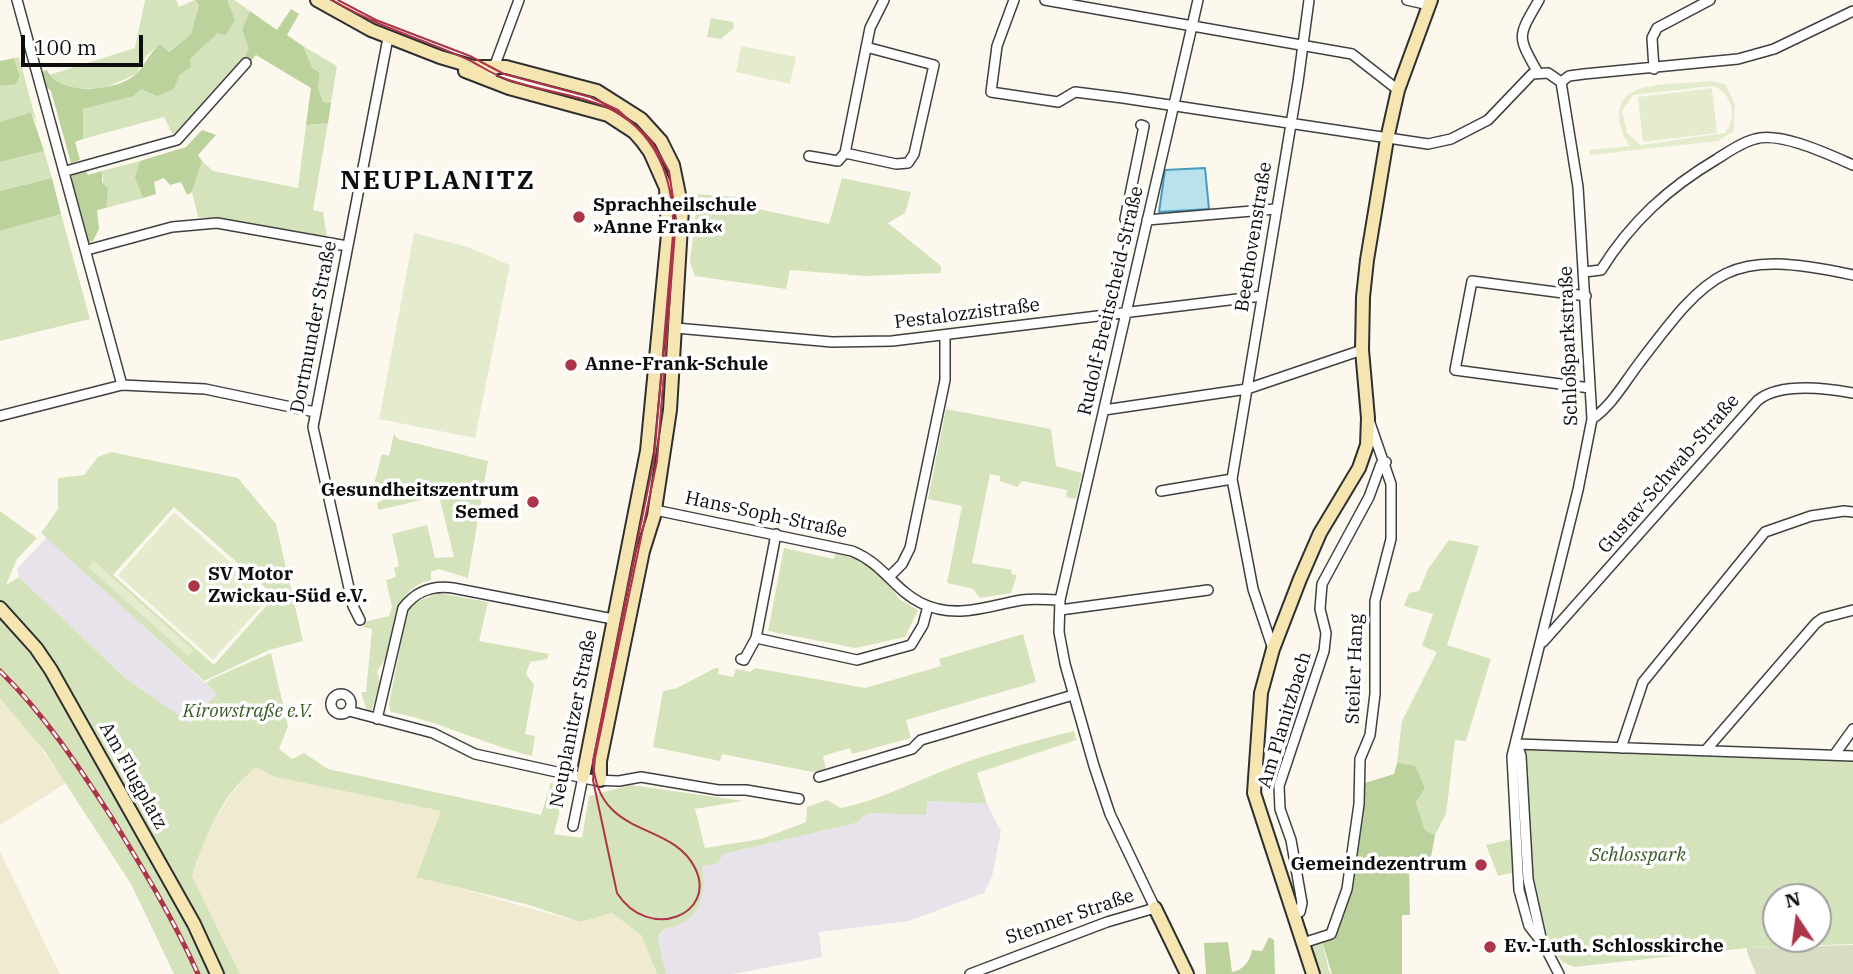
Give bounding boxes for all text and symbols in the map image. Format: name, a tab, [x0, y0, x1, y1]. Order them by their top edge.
scale bar	[24, 21, 147, 65]
text: 100 m	[34, 33, 97, 61]
street label: Beethovenstraße	[1231, 160, 1277, 314]
district label: NEUPLANITZ	[341, 165, 535, 197]
street label: Rudolf-Breitscheid-Straße	[1073, 184, 1149, 418]
place label: Sprachheilschule »Anne Frank«	[593, 195, 757, 239]
marker: Sprachheilschule »Anne Frank«	[571, 209, 587, 225]
street label: Dortmunder Straße	[286, 239, 342, 415]
street label: Schloßparkstraße	[1555, 266, 1583, 426]
street label: Pestalozzistraße	[893, 294, 1041, 334]
place label: Anne-Frank-Schule	[585, 354, 768, 376]
marker: Anne-Frank-Schule	[563, 357, 579, 373]
street label: Gustav-Schwab-Straße	[1594, 390, 1744, 558]
place label: Gesundheitszentrum Semed	[321, 480, 519, 524]
street label: Hans-Soph-Straße	[683, 487, 849, 543]
marker: Gesundheitszentrum Semed	[525, 494, 541, 510]
place label: SV Motor Zwickau-Süd e.V.	[208, 564, 367, 608]
marker: SV Motor Zwickau-Süd e.V.	[186, 578, 202, 594]
street label: Steiler Hang	[1342, 613, 1368, 725]
street label: Neuplanitzer Straße	[546, 628, 602, 810]
street label: Am Planitzbach	[1253, 649, 1317, 791]
park label: Kirowstraße e.V.	[183, 701, 313, 723]
street label: Am Flugplatz	[94, 718, 172, 834]
park label: Schlosspark	[1590, 845, 1686, 867]
place label: Gemeindezentrum	[1290, 854, 1467, 876]
marker: Gemeindezentrum	[1473, 857, 1489, 873]
north arrow	[1762, 883, 1832, 953]
street label: Stenner Straße	[1003, 884, 1137, 950]
text: N	[1783, 886, 1803, 913]
place label: Ev.-Luth. Schlosskirche	[1504, 936, 1724, 958]
marker: Ev.-Luth. Schlosskirche	[1482, 939, 1498, 955]

